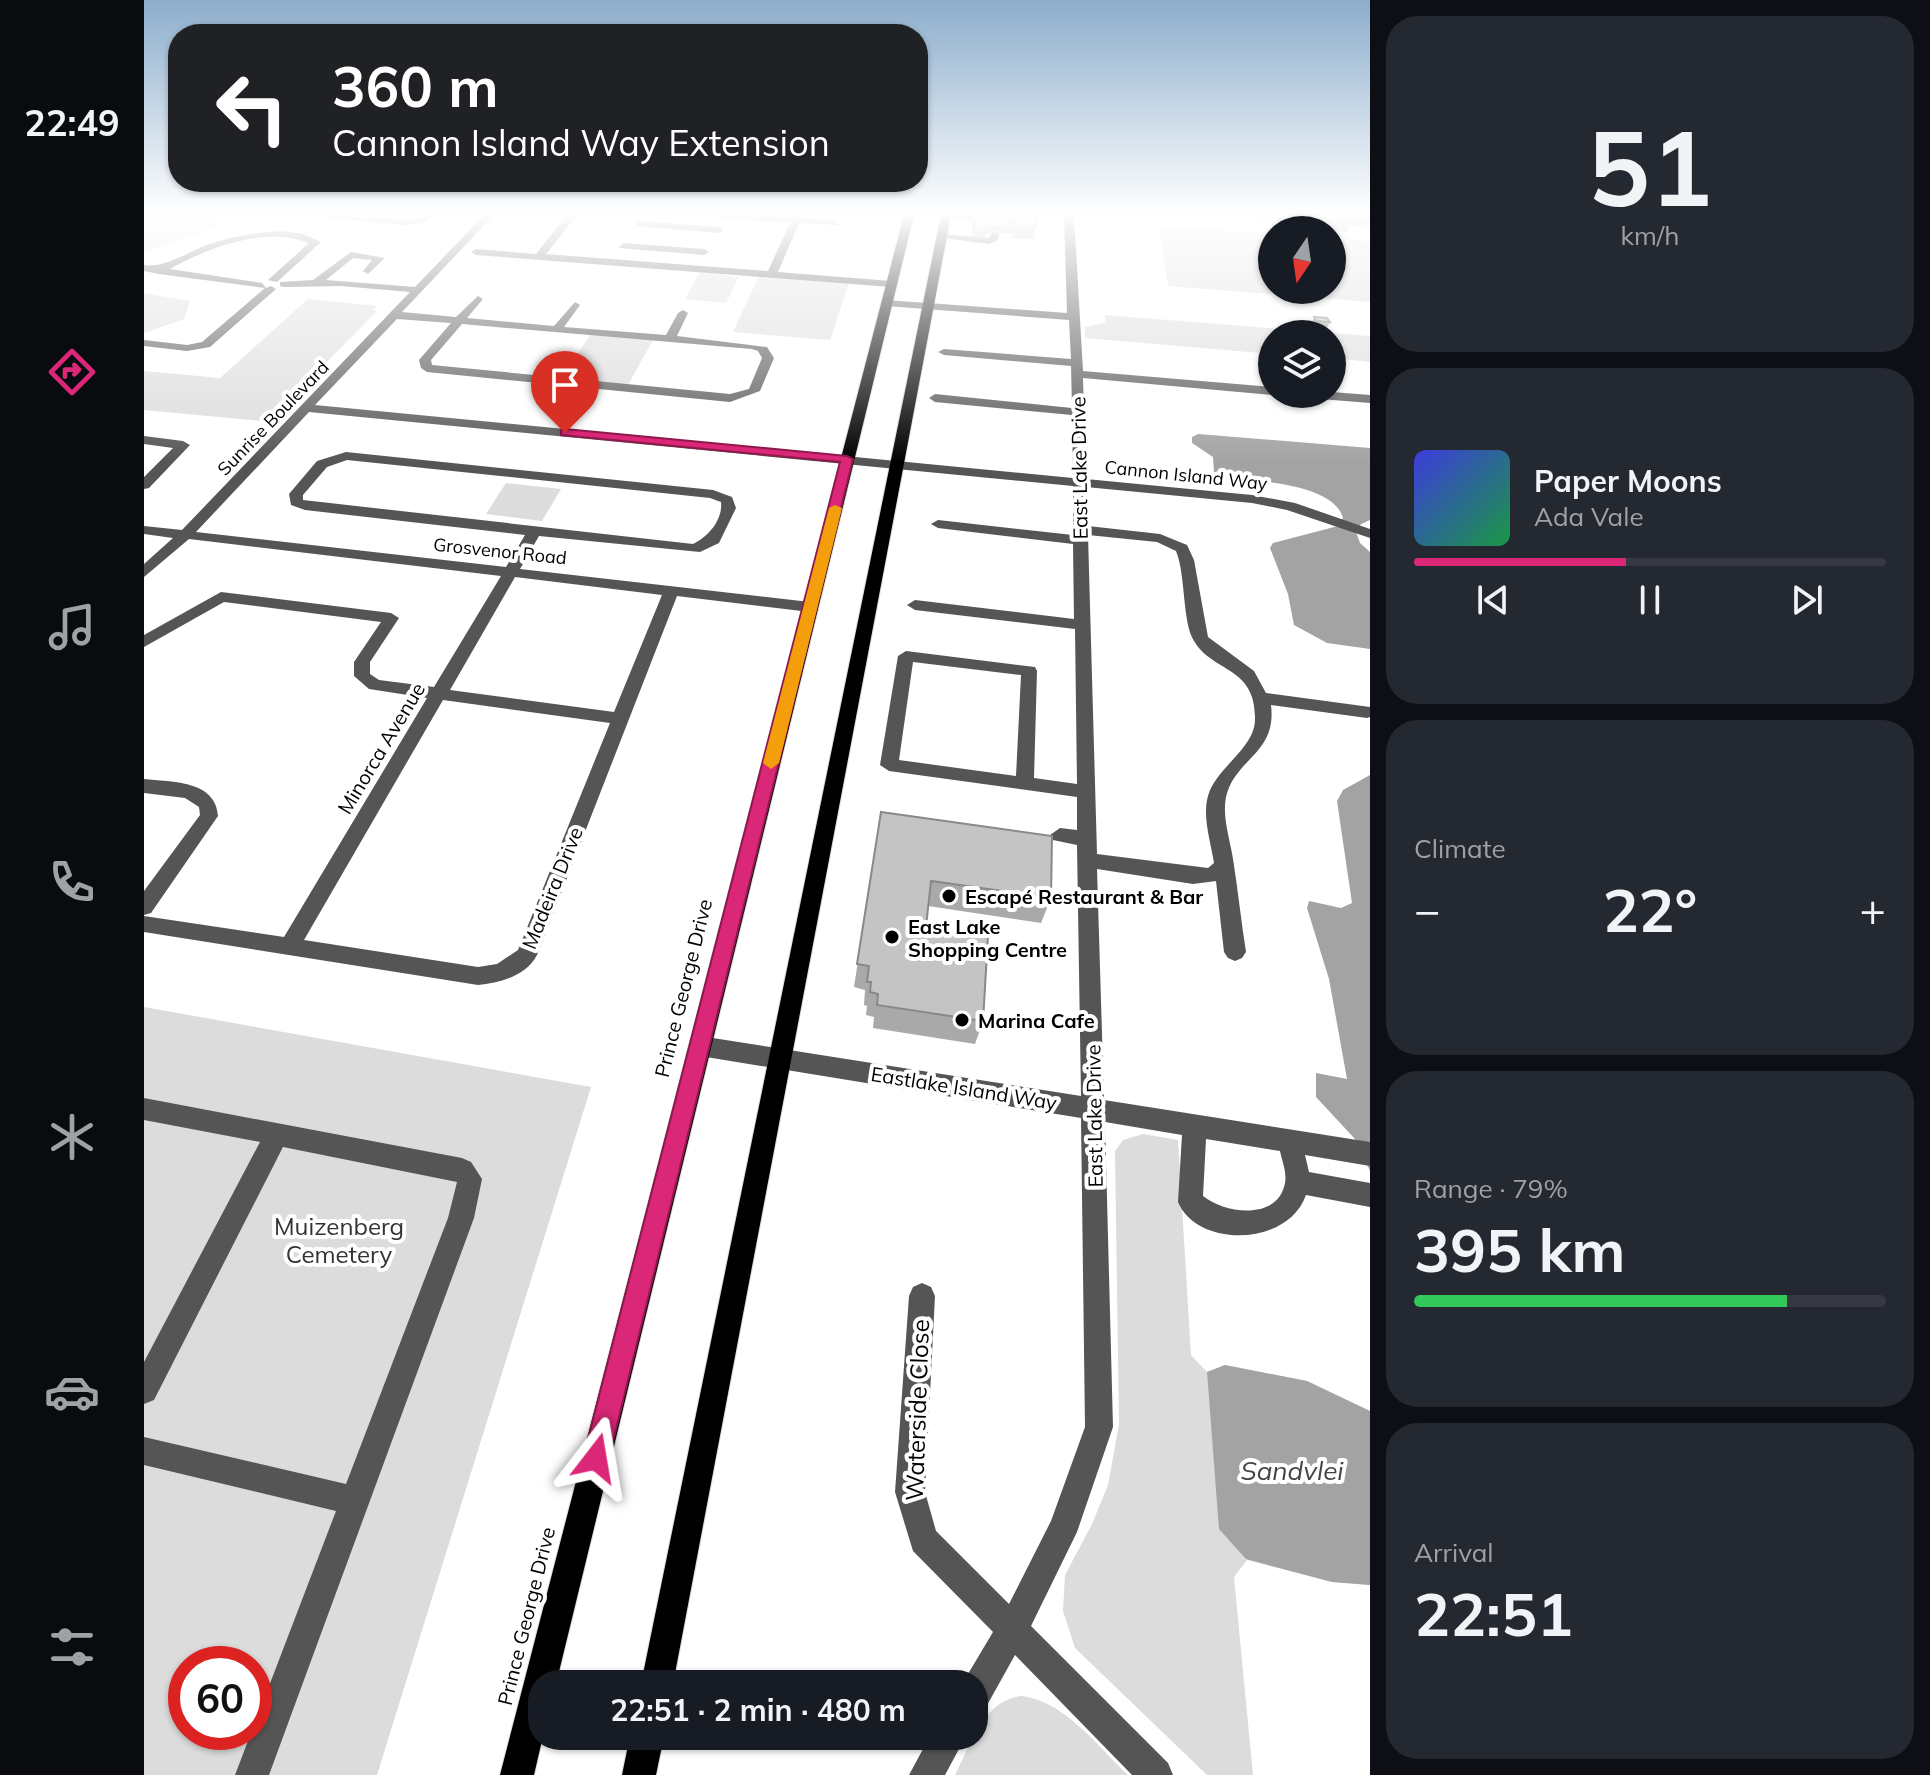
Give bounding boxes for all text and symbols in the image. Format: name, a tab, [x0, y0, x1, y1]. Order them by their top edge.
text: 360 m	[332, 51, 499, 121]
icon: left	[200, 56, 304, 160]
text: 22:49	[24, 100, 120, 145]
text: 51	[1588, 101, 1712, 232]
text: Cannon Island Way Extension	[332, 120, 830, 165]
north arrow	[1258, 216, 1346, 304]
map controls	[1258, 216, 1346, 408]
text: km/h	[1621, 219, 1679, 252]
button: layers	[1258, 320, 1346, 408]
icon: directions	[44, 344, 100, 400]
pin	[531, 351, 599, 433]
street label: Sunrise Boulevard	[212, 356, 334, 480]
icon: arrive	[543, 363, 587, 407]
street label: East Lake Drive	[1065, 396, 1093, 540]
street label: Cannon Island Way	[1104, 455, 1269, 495]
text: Paper Moons	[1534, 462, 1722, 500]
text: Ada Vale	[1534, 500, 1644, 533]
street label: Grosvenor Road	[432, 533, 568, 569]
icon: previous	[1471, 578, 1515, 622]
icon: pause	[1628, 578, 1672, 622]
icon: next	[1785, 578, 1829, 622]
icon: music	[44, 599, 100, 655]
street label: Minorca Avenue	[332, 678, 430, 818]
street label: Madeira Drive	[516, 823, 588, 953]
text: Climate	[1414, 832, 1506, 865]
icon: phone	[44, 854, 100, 910]
text: 22°	[1603, 872, 1697, 947]
text: −	[1414, 882, 1440, 937]
text: +	[1860, 882, 1886, 937]
place label: Escapé Restaurant & Bar	[965, 884, 1203, 909]
marker: Escapé Restaurant & Bar	[940, 887, 958, 905]
street label: Prince George Drive	[649, 896, 717, 1080]
place label: East Lake Shopping Centre	[908, 914, 1067, 962]
marker: East Lake Shopping Centre	[883, 928, 901, 946]
place label: Marina Cafe	[978, 1008, 1095, 1033]
marker: Marina Cafe	[953, 1011, 971, 1029]
street label: East Lake Drive	[1080, 1044, 1108, 1188]
street label: Eastlake Island Way	[869, 1061, 1059, 1115]
icon: climate	[44, 1109, 100, 1165]
text: Range · 79%	[1414, 1172, 1568, 1205]
park label: Muizenberg Cemetery	[274, 1211, 404, 1269]
text: 395 km	[1414, 1212, 1626, 1287]
street label: Waterside Close	[899, 1319, 935, 1501]
icon: car	[44, 1364, 100, 1420]
position arrow	[554, 1416, 638, 1500]
water label: Sandvlei	[1241, 1454, 1344, 1487]
street label: Prince George Drive	[492, 1524, 560, 1708]
text: Arrival	[1414, 1536, 1494, 1569]
text: 22:51	[1414, 1576, 1573, 1651]
icon: filters	[44, 1619, 100, 1675]
speed limit sign: 60	[168, 1646, 272, 1750]
text: 22:51 · 2 min · 480 m	[610, 1691, 906, 1729]

